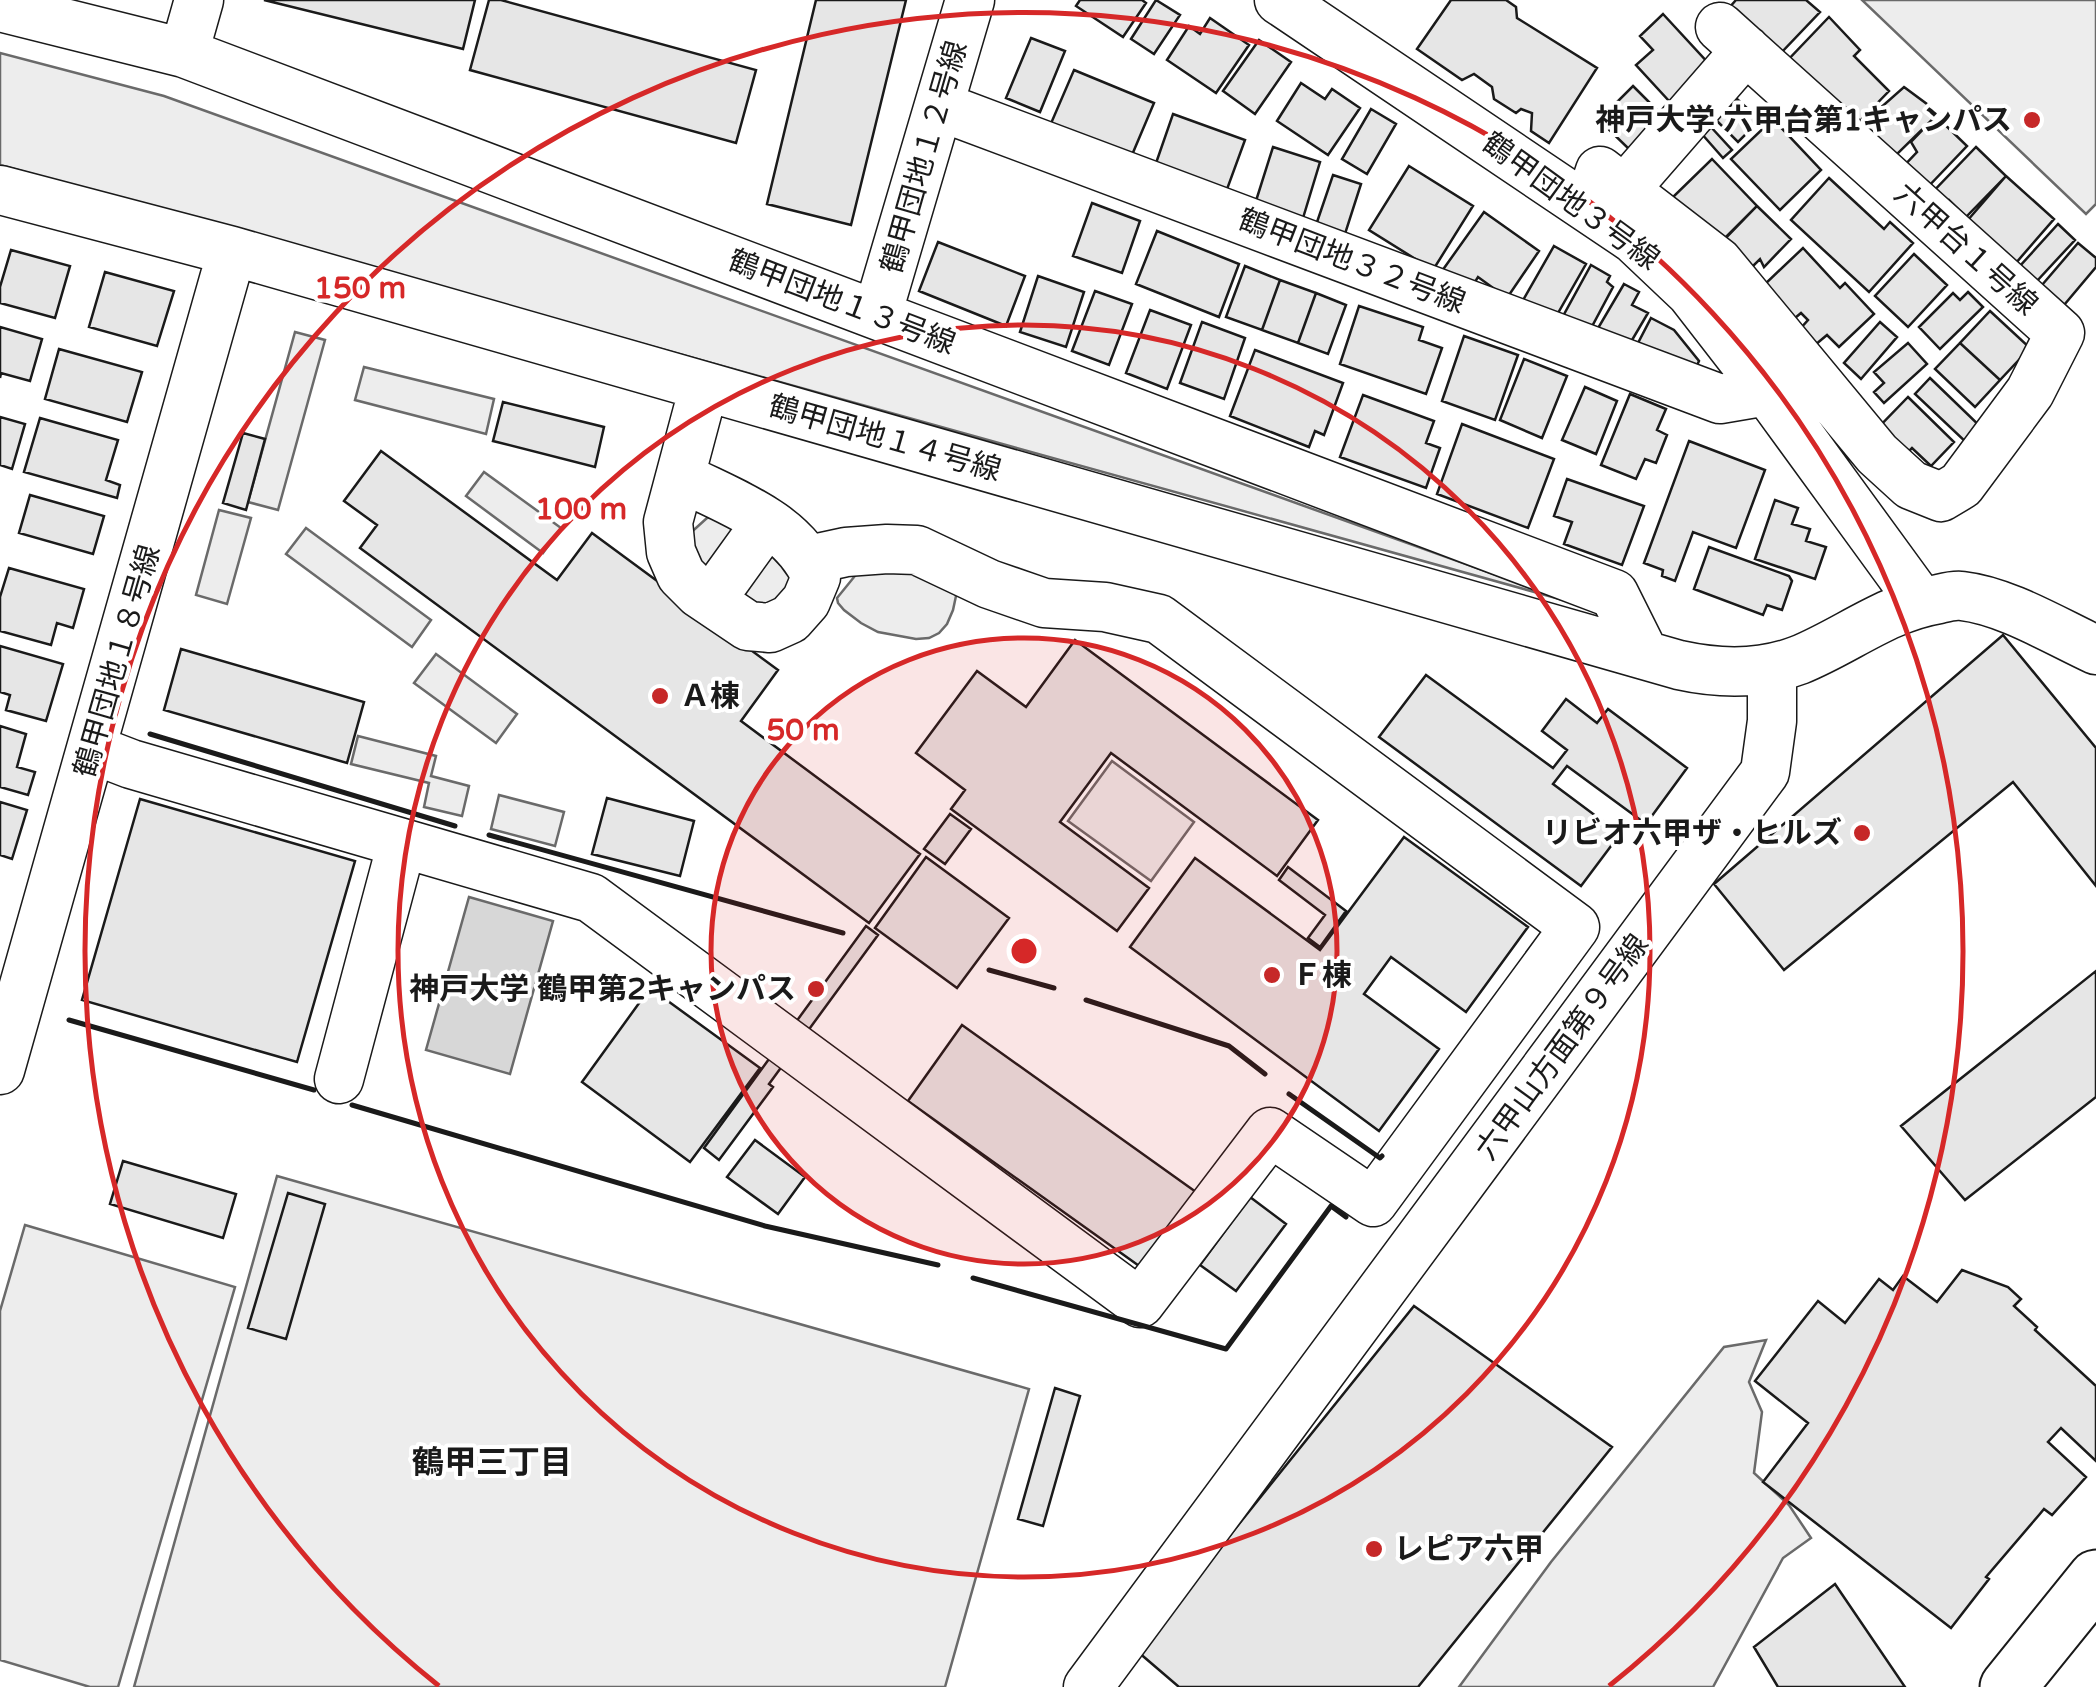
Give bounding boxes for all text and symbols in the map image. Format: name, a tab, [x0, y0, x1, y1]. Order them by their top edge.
street label: 鶴甲団地１２号線	[874, 37, 975, 278]
place label: 神戸大学 六甲台第1キャンパス	[1595, 102, 2012, 139]
marker: 神戸大学 六甲台第1キャンパス	[2021, 109, 2043, 131]
street label: 鶴甲団地３号線	[1475, 125, 1667, 278]
street label: 六甲台１号線	[1886, 175, 2045, 323]
street label: 鶴甲団地３２号線	[1233, 201, 1470, 322]
street label: 鶴甲団地１３号線	[723, 242, 960, 363]
text: 150 m	[314, 270, 406, 307]
street label: 鶴甲団地１４号線	[764, 388, 1005, 489]
text: 100 m	[535, 491, 627, 528]
street label: 鶴甲団地１８号線	[67, 541, 168, 782]
place label: Ａ棟	[680, 678, 740, 715]
marker: Ａ棟	[649, 685, 671, 707]
text: 50 m	[766, 712, 840, 749]
place label: リビオ六甲ザ・ヒルズ	[1542, 815, 1842, 852]
marker: リビオ六甲ザ・ヒルズ	[1851, 822, 1873, 844]
street label: 六甲山方面第９号線	[1468, 927, 1657, 1167]
centre of rings	[1006, 933, 1042, 969]
place label: Ｆ棟	[1292, 957, 1352, 994]
marker: Ｆ棟	[1261, 964, 1283, 986]
place label: 神戸大学 鶴甲第2キャンパス	[409, 971, 796, 1008]
marker: 神戸大学 鶴甲第2キャンパス	[805, 978, 827, 1000]
district label: 鶴甲三丁目	[412, 1444, 572, 1482]
place label: レピア六甲	[1394, 1531, 1544, 1568]
marker: レピア六甲	[1363, 1538, 1385, 1560]

